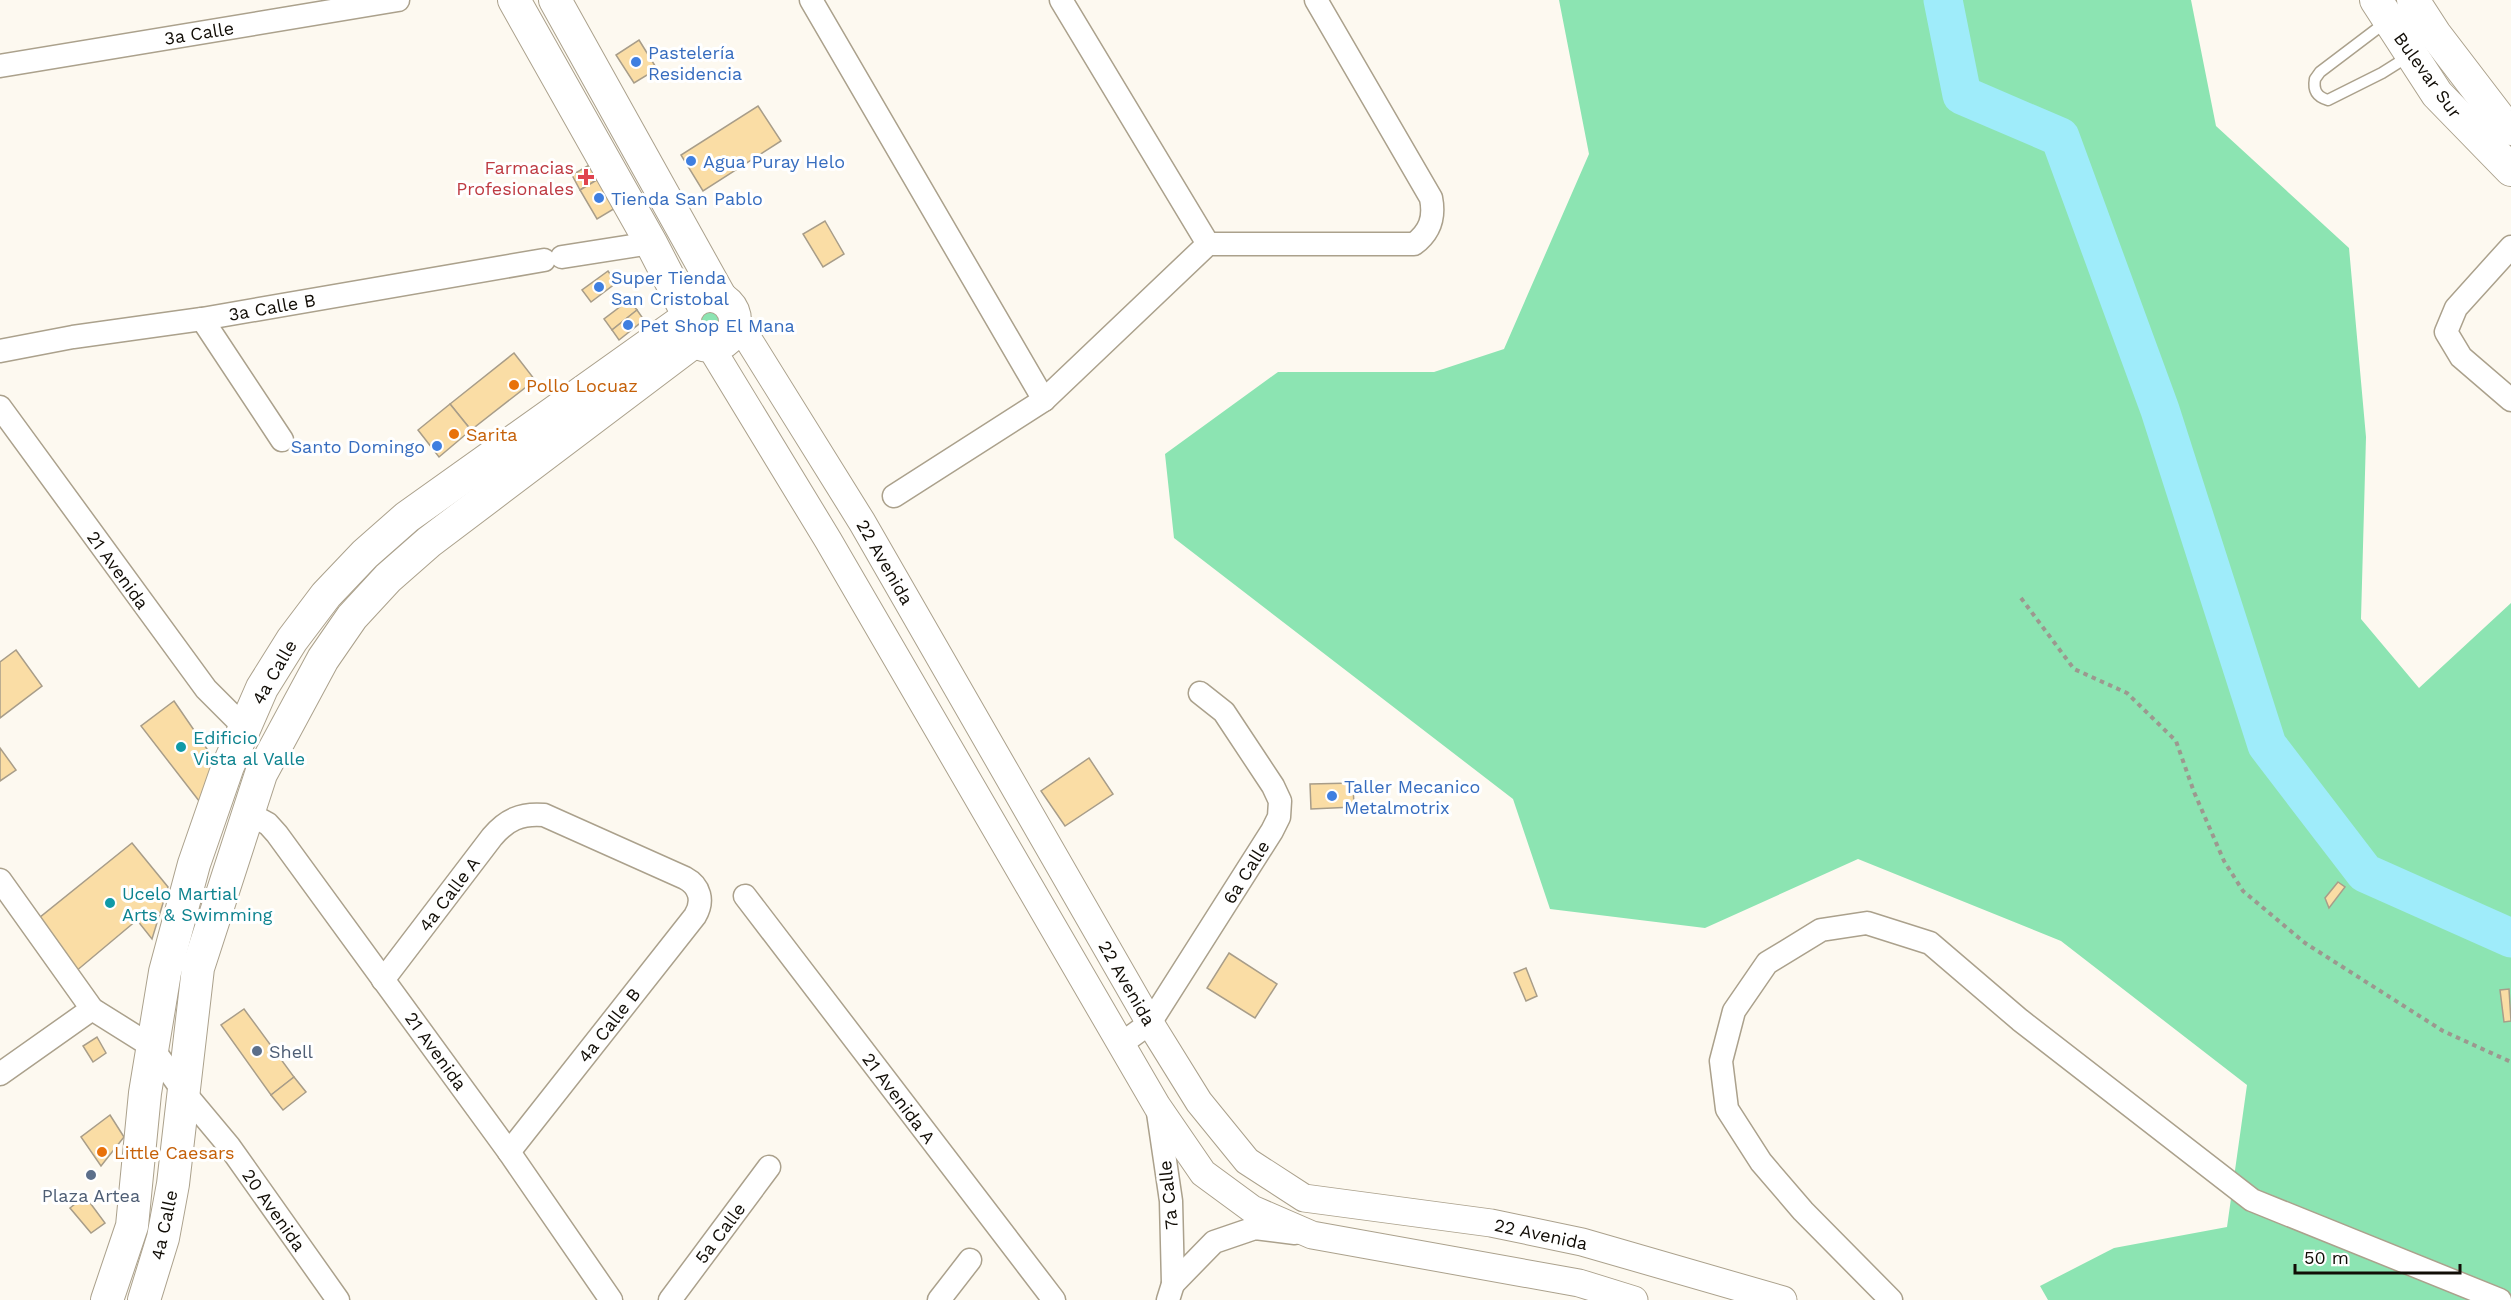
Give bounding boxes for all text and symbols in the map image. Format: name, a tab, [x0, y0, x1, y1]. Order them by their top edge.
street label: 3a Calle	[163, 17, 235, 49]
street label: Bulevar Sur	[2390, 28, 2466, 122]
place label: Pastelería Residencia	[648, 42, 742, 84]
marker: Pastelería Residencia	[629, 55, 643, 69]
place label: Agua Puray Helo	[703, 151, 845, 172]
marker: Agua Puray Helo	[684, 154, 698, 168]
place label: Farmacias Profesionales	[456, 157, 574, 199]
marker: Farmacias Profesionales	[579, 170, 593, 184]
place label: Tienda San Pablo	[611, 188, 763, 209]
marker: Tienda San Pablo	[592, 191, 606, 205]
place label: Super Tienda San Cristobal	[611, 267, 730, 309]
marker: Super Tienda San Cristobal	[592, 280, 606, 294]
street label: 3a Calle B	[227, 289, 317, 325]
place label: Pet Shop El Mana	[640, 315, 795, 336]
marker: Pet Shop El Mana	[621, 318, 635, 332]
place label: Pollo Locuaz	[526, 375, 638, 396]
marker: Pollo Locuaz	[507, 378, 521, 392]
place label: Sarita	[466, 424, 517, 445]
marker: Sarita	[447, 427, 461, 441]
place label: Santo Domingo	[291, 436, 425, 457]
marker: Santo Domingo	[430, 439, 444, 453]
street label: 22 Avenida	[852, 516, 918, 608]
street label: 21 Avenida	[83, 527, 153, 613]
street label: 4a Calle	[247, 636, 301, 708]
place label: Edificio Vista al Valle	[193, 727, 305, 769]
marker: Edificio Vista al Valle	[174, 740, 188, 754]
place label: Taller Mecanico Metalmotrix	[1344, 776, 1480, 818]
marker: Taller Mecanico Metalmotrix	[1325, 789, 1339, 803]
street label: 6a Calle	[1218, 836, 1274, 908]
street label: 4a Calle A	[414, 852, 484, 936]
place label: Ucelo Martial Arts & Swimming	[122, 883, 273, 925]
marker: Ucelo Martial Arts & Swimming	[103, 896, 117, 910]
street label: 22 Avenida	[1094, 937, 1160, 1029]
street label: 4a Calle B	[573, 984, 645, 1066]
street label: 21 Avenida	[401, 1008, 471, 1094]
place label: Shell	[269, 1041, 314, 1062]
marker: Shell	[250, 1044, 264, 1058]
street label: 21 Avenida A	[858, 1048, 940, 1148]
place label: Little Caesars	[114, 1142, 235, 1163]
marker: Little Caesars	[95, 1145, 109, 1159]
street label: 7a Calle	[1154, 1159, 1182, 1231]
street label: 20 Avenida	[238, 1165, 310, 1255]
marker: Plaza Artea	[84, 1168, 98, 1182]
place label: Plaza Artea	[42, 1185, 140, 1206]
street label: 4a Calle	[146, 1188, 182, 1262]
street label: 5a Calle	[690, 1199, 750, 1267]
street label: 22 Avenida	[1492, 1214, 1590, 1254]
scale bar	[2295, 1237, 2460, 1275]
text: 50 m	[2304, 1247, 2349, 1268]

